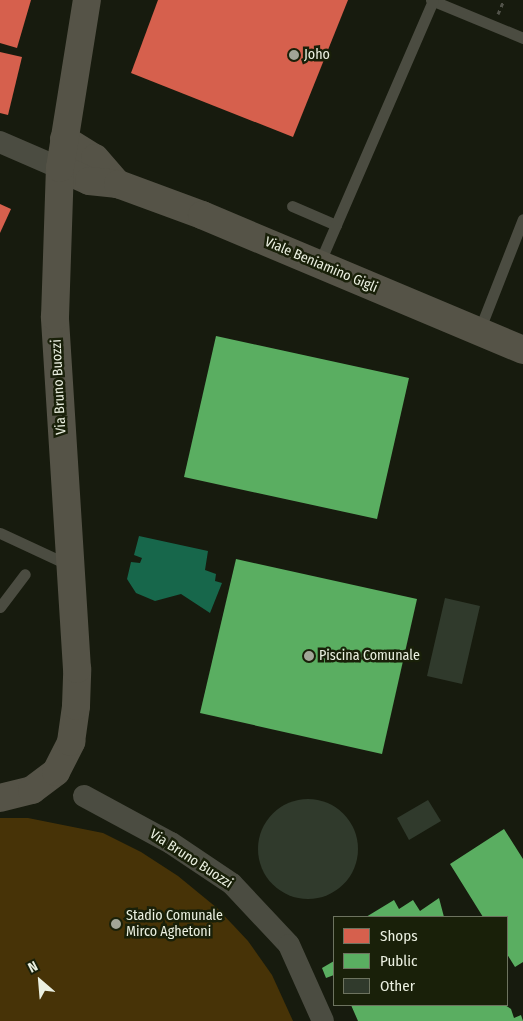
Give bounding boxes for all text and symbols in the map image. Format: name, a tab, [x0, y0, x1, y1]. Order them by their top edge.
place label: Joho	[304, 47, 330, 63]
marker: Joho	[288, 49, 300, 61]
street label: Viale Beniamino Gigli	[262, 234, 380, 296]
street label: Via Bruno Buozzi	[48, 339, 70, 435]
place label: Piscina Comunale	[319, 648, 420, 664]
marker: Piscina Comunale	[303, 650, 315, 662]
street label: Via Bruno Buozzi	[146, 826, 236, 892]
place label: Stadio Comunale Mirco Aghetoni	[126, 908, 223, 940]
legend	[333, 916, 508, 1006]
marker: Stadio Comunale Mirco Aghetoni	[110, 918, 122, 930]
text: Shops	[380, 927, 418, 945]
text: Public	[380, 952, 417, 970]
north arrow	[15, 956, 65, 1006]
text: N	[25, 958, 41, 977]
text: Other	[380, 977, 415, 995]

